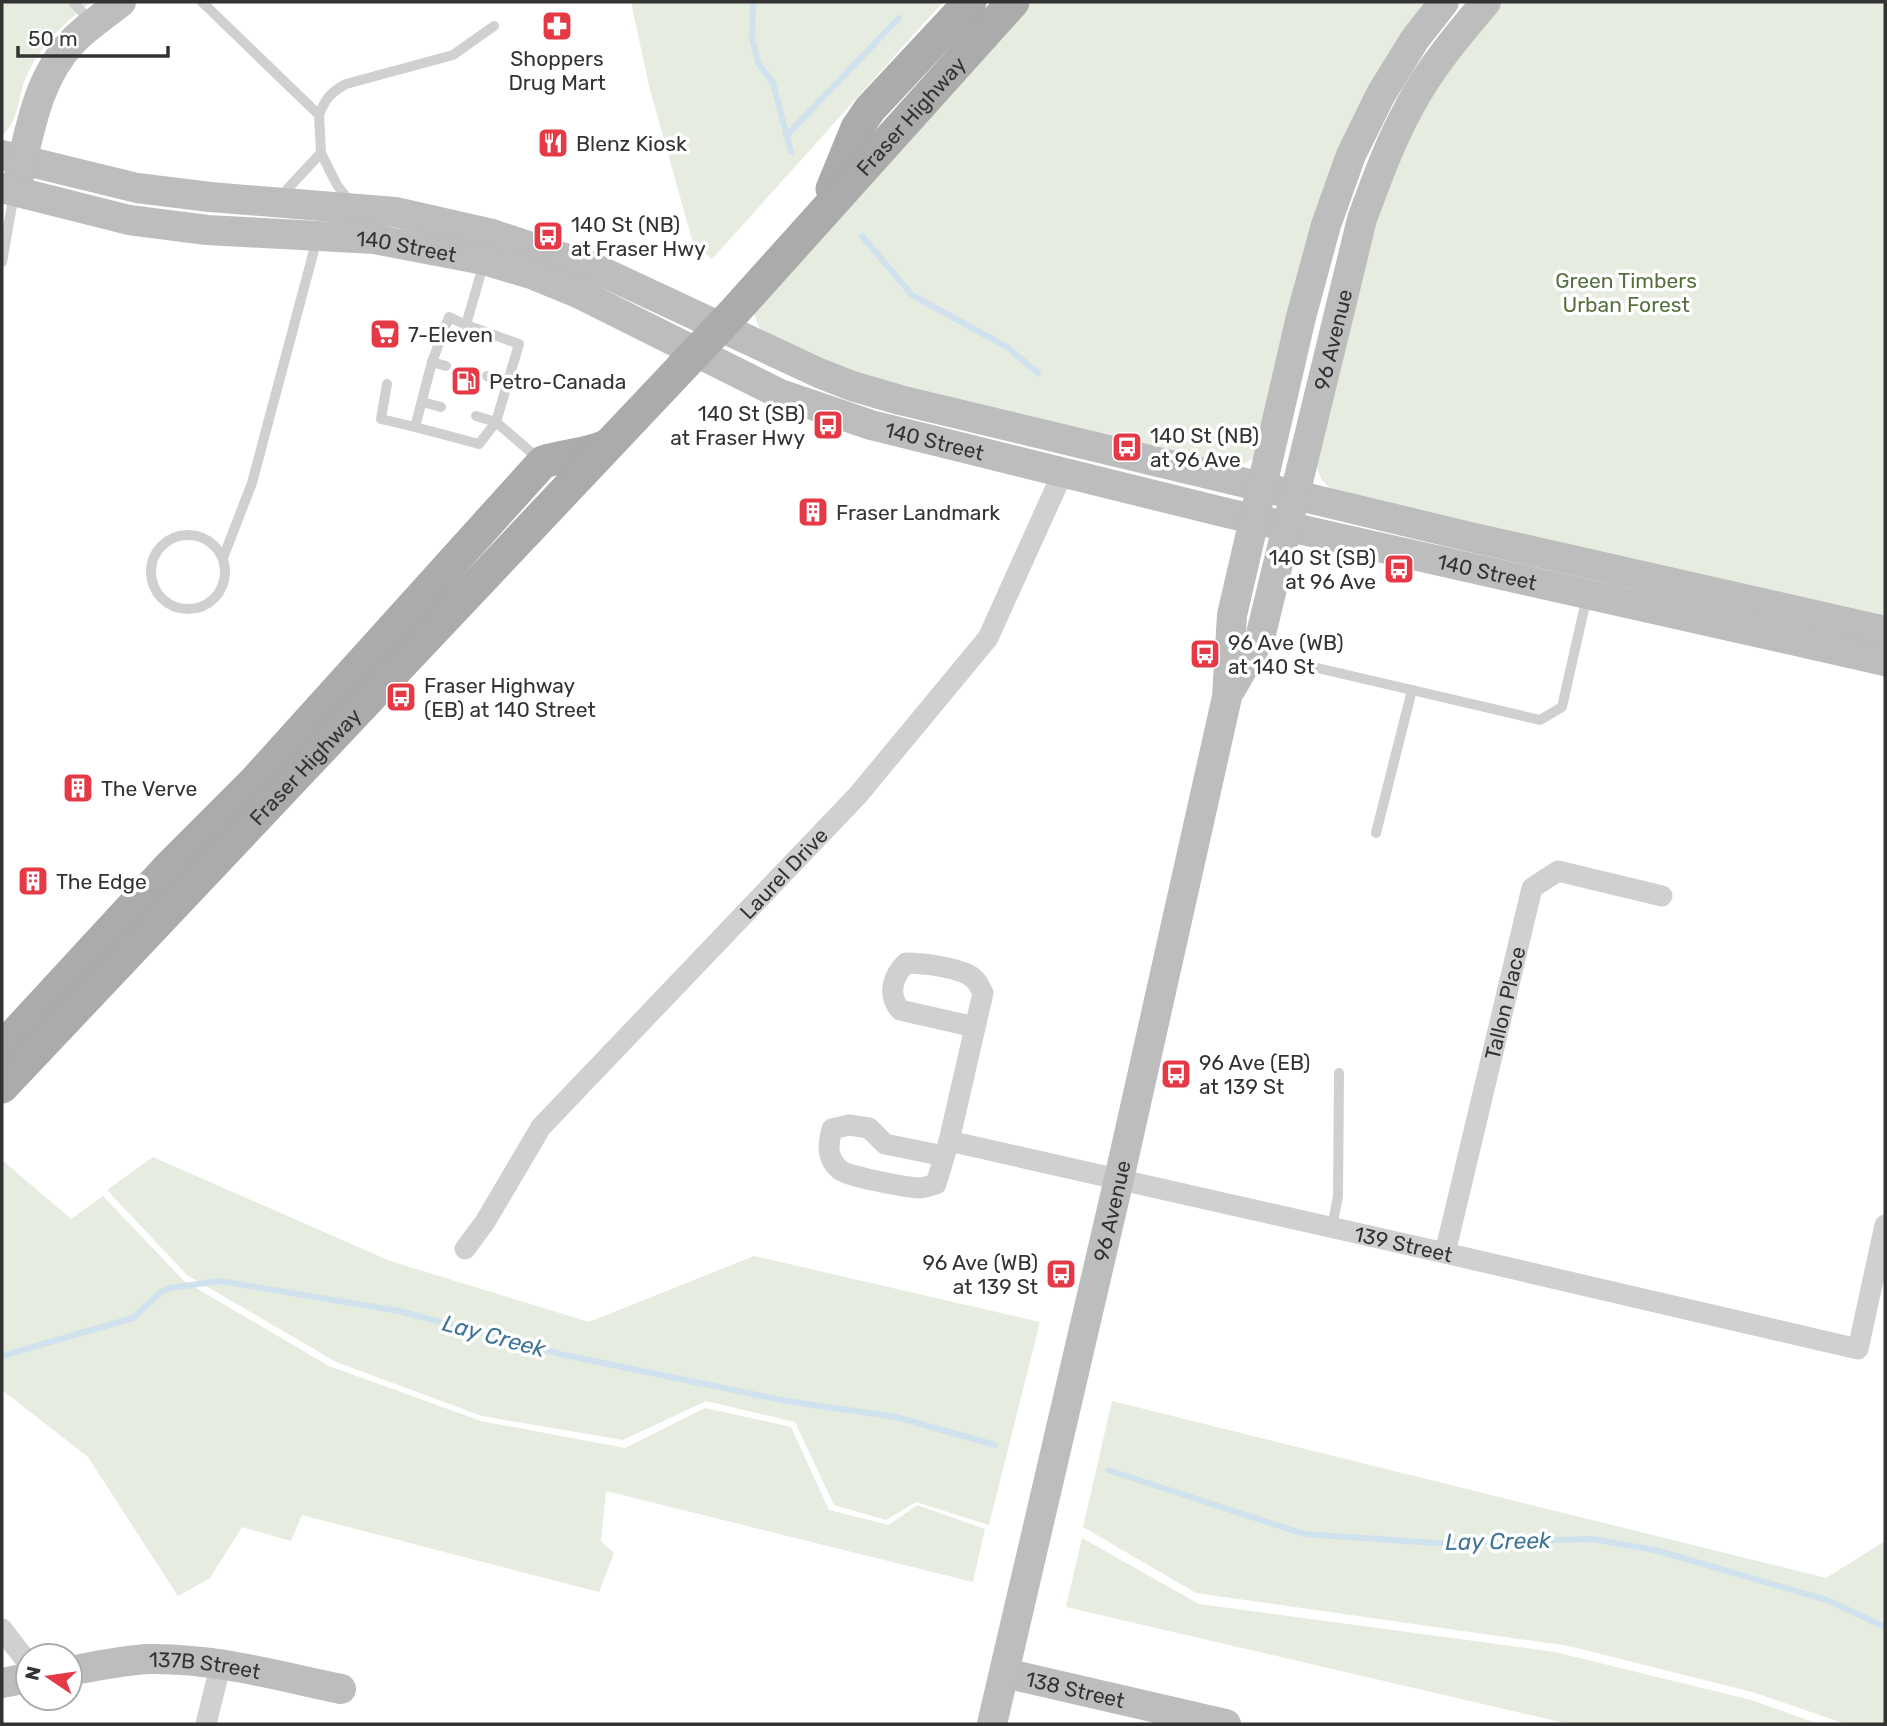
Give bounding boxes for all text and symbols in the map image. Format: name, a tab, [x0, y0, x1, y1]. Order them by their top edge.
pharmacy icon: Shoppers Drug Mart	[540, 9, 574, 43]
scale bar	[18, 14, 168, 58]
text: 50 m	[28, 26, 78, 51]
place label: Shoppers Drug Mart	[508, 46, 606, 95]
street label: Fraser Highway	[851, 51, 971, 180]
restaurant icon: Blenz Kiosk	[536, 126, 570, 160]
place label: Blenz Kiosk	[576, 131, 687, 156]
place label: 140 St (NB) at Fraser Hwy	[571, 212, 706, 261]
bus stop icon: 140 St (NB) at Fraser Hwy	[531, 219, 565, 253]
street label: 140 Street	[356, 226, 459, 267]
park label: Green Timbers Urban Forest	[1555, 268, 1697, 317]
street label: 96 Avenue	[1308, 286, 1357, 392]
supermarket icon: 7-Eleven	[368, 317, 402, 351]
place label: 7-Eleven	[408, 322, 493, 347]
fuel station icon: Petro-Canada	[449, 364, 483, 398]
place label: Petro-Canada	[489, 369, 626, 394]
place label: 140 St (SB) at Fraser Hwy	[670, 401, 805, 450]
bus stop icon: 140 St (SB) at Fraser Hwy	[811, 408, 845, 442]
street label: 140 Street	[882, 416, 987, 465]
place label: 140 St (NB) at 96 Ave	[1150, 423, 1259, 472]
bus stop icon: 140 St (NB) at 96 Ave	[1110, 430, 1144, 464]
building icon: Fraser Landmark	[796, 495, 830, 529]
place label: Fraser Landmark	[836, 500, 1000, 525]
place label: 140 St (SB) at 96 Ave	[1269, 545, 1376, 594]
street label: 140 Street	[1435, 548, 1539, 595]
bus stop icon: 140 St (SB) at 96 Ave	[1382, 552, 1416, 586]
place label: 96 Ave (WB) at 140 St	[1228, 630, 1344, 679]
bus stop icon: 96 Ave (WB) at 140 St	[1188, 637, 1222, 671]
place label: Fraser Highway (EB) at 140 Street	[424, 673, 596, 722]
bus stop icon: Fraser Highway (EB) at 140 Street	[384, 680, 418, 714]
street label: Fraser Highway	[244, 703, 366, 830]
building icon: The Verve	[61, 771, 95, 805]
place label: The Verve	[101, 776, 197, 801]
street label: Laurel Drive	[734, 822, 833, 924]
building icon: The Edge	[16, 864, 50, 898]
place label: The Edge	[56, 869, 147, 894]
street label: Tallon Place	[1479, 944, 1530, 1062]
place label: 96 Ave (EB) at 139 St	[1199, 1050, 1311, 1099]
bus stop icon: 96 Ave (EB) at 139 St	[1159, 1057, 1193, 1091]
street label: 96 Avenue	[1088, 1158, 1135, 1264]
street label: 139 Street	[1352, 1220, 1455, 1267]
place label: 96 Ave (WB) at 139 St	[922, 1250, 1038, 1299]
bus stop icon: 96 Ave (WB) at 139 St	[1044, 1257, 1078, 1291]
water label: Lay Creek	[439, 1309, 550, 1363]
water label: Lay Creek	[1445, 1526, 1552, 1556]
north arrow	[14, 1642, 84, 1712]
street label: 137B Street	[149, 1646, 263, 1684]
text: N	[20, 1664, 46, 1683]
street label: 138 Street	[1023, 1666, 1127, 1713]

